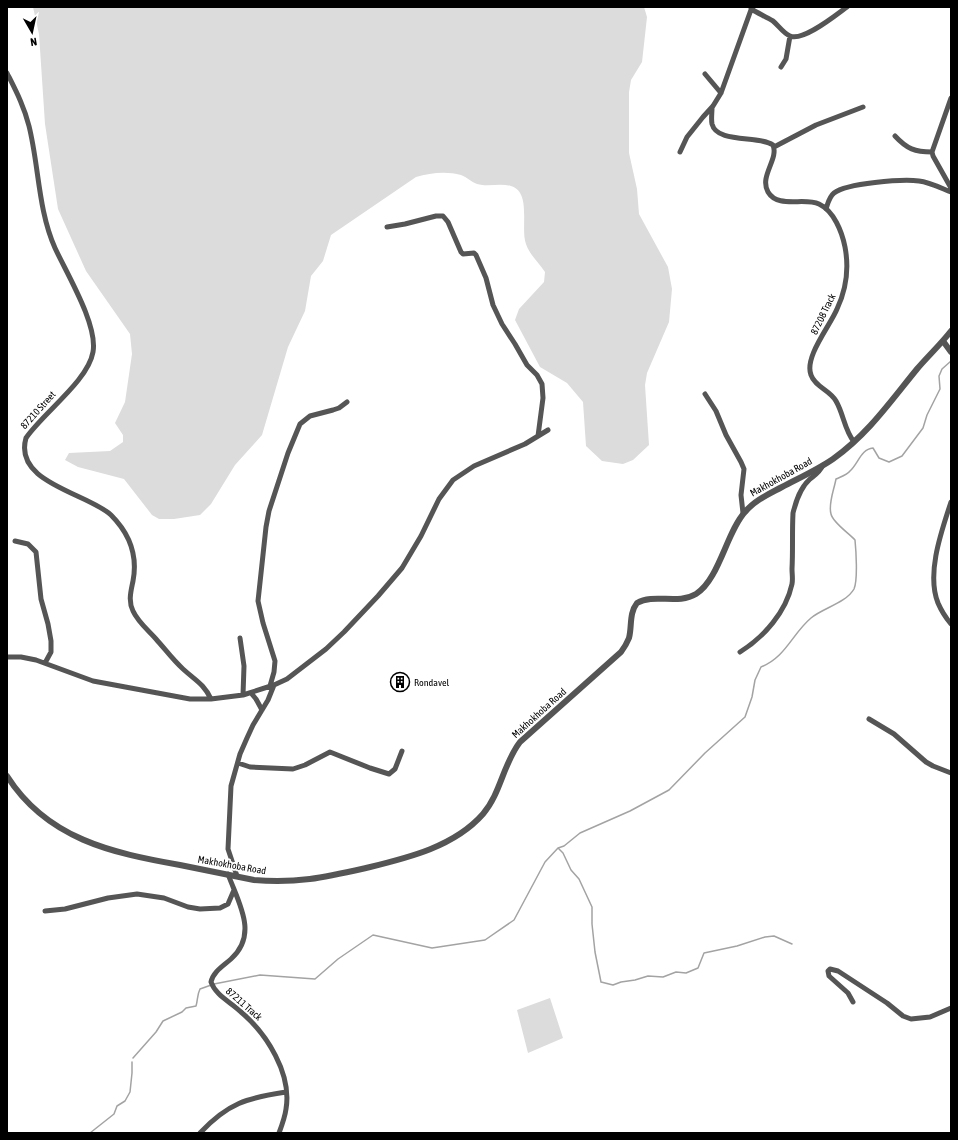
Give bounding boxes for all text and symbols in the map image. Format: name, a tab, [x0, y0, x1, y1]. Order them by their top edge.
north arrow	[12, 12, 52, 52]
text: N	[29, 35, 38, 48]
street label: 87208 Track	[808, 291, 838, 336]
street label: 87210 Street	[18, 389, 58, 431]
street label: Makhokhoba Road	[748, 455, 814, 499]
building icon: Rondavel	[389, 671, 411, 693]
place label: Rondavel	[414, 677, 449, 688]
street label: Makhokhoba Road	[510, 686, 569, 740]
street label: Makhokhoba Road	[197, 854, 267, 876]
street label: 87211 Track	[224, 985, 265, 1023]

